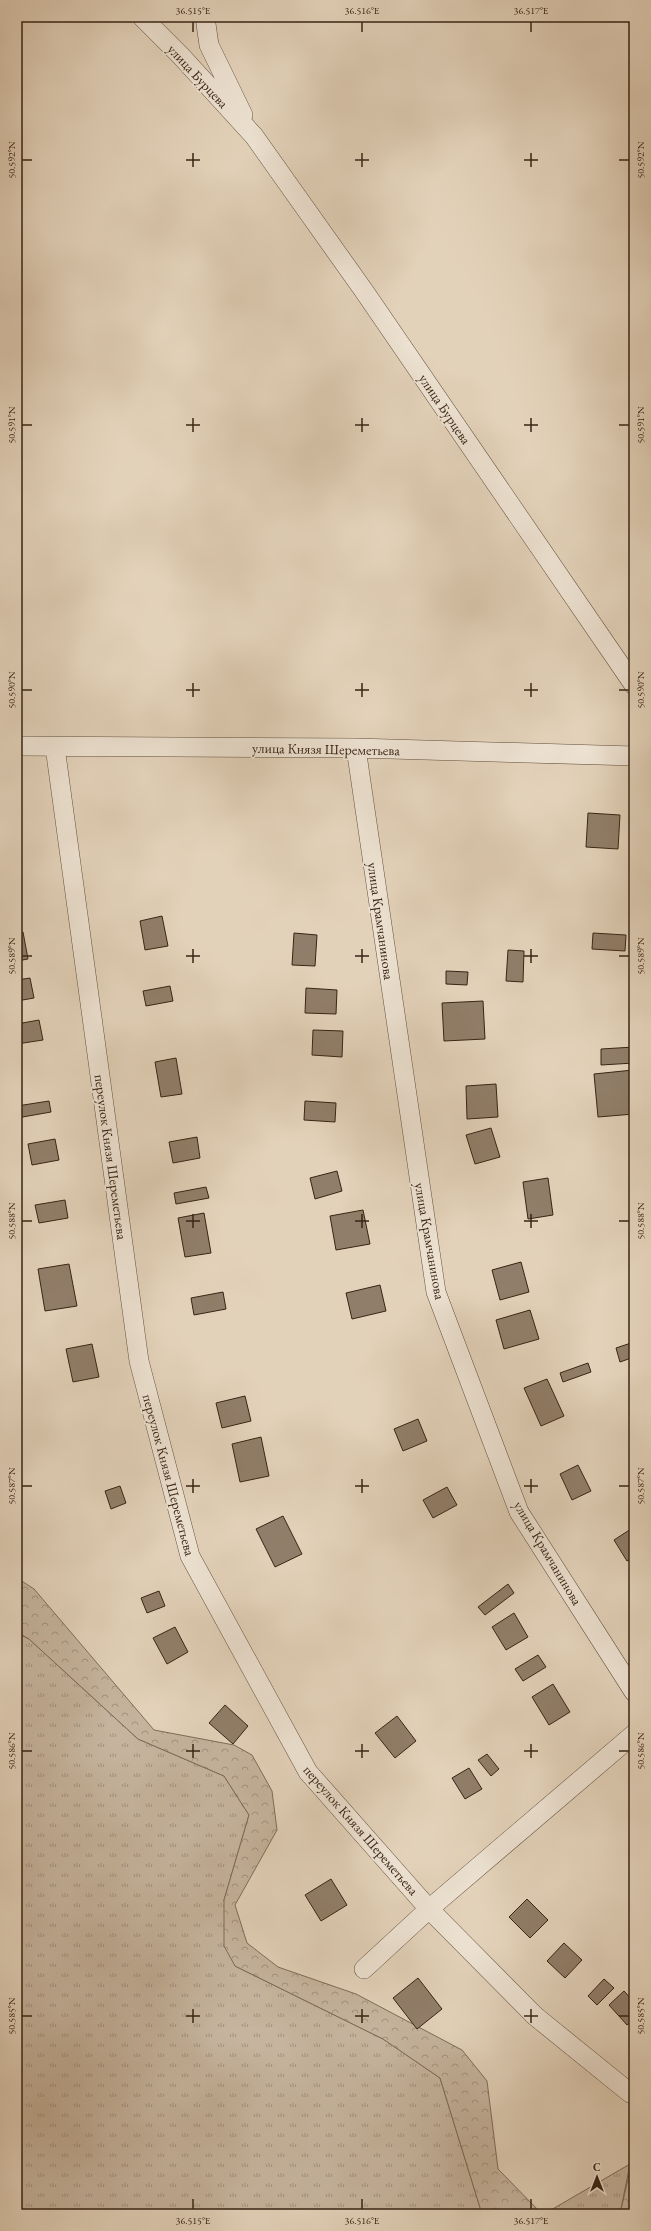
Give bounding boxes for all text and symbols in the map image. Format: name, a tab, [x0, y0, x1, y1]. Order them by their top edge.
text: 36.515°E	[176, 4, 211, 17]
text: 36.516°E	[345, 4, 380, 17]
text: 36.517°E	[514, 4, 549, 17]
street label: улица Бурцева	[164, 40, 233, 112]
text: 50.592°N	[5, 141, 18, 179]
text: 50.592°N	[634, 141, 647, 179]
street label: улица Бурцева	[415, 370, 475, 448]
text: 50.591°N	[5, 406, 18, 444]
text: 50.591°N	[634, 406, 647, 444]
text: 50.590°N	[5, 671, 18, 709]
text: 50.590°N	[634, 671, 647, 709]
street label: улица Князя Шереметьева	[252, 739, 400, 759]
street label: улица Крамчанинова	[364, 861, 398, 981]
text: 50.589°N	[5, 937, 18, 975]
text: 50.589°N	[634, 937, 647, 975]
street label: переулок Князя Шереметьева	[90, 1073, 132, 1241]
street label: улица Крамчанинова	[411, 1181, 449, 1301]
text: 50.588°N	[5, 1202, 18, 1240]
text: 50.588°N	[634, 1202, 647, 1240]
street label: переулок Князя Шереметьева	[139, 1392, 199, 1558]
text: 50.587°N	[5, 1467, 18, 1505]
text: 50.587°N	[634, 1467, 647, 1505]
street label: улица Крамчанинова	[510, 1498, 586, 1609]
text: 50.586°N	[5, 1732, 18, 1770]
text: 50.586°N	[634, 1732, 647, 1770]
street label: переулок Князя Шереметьева	[300, 1761, 423, 1899]
text: 50.585°N	[5, 1997, 18, 2035]
text: 50.585°N	[634, 1997, 647, 2035]
north arrow	[577, 2157, 617, 2197]
text: С	[593, 2160, 601, 2174]
text: 36.515°E	[176, 2214, 211, 2227]
text: 36.516°E	[345, 2214, 380, 2227]
text: 36.517°E	[514, 2214, 549, 2227]

